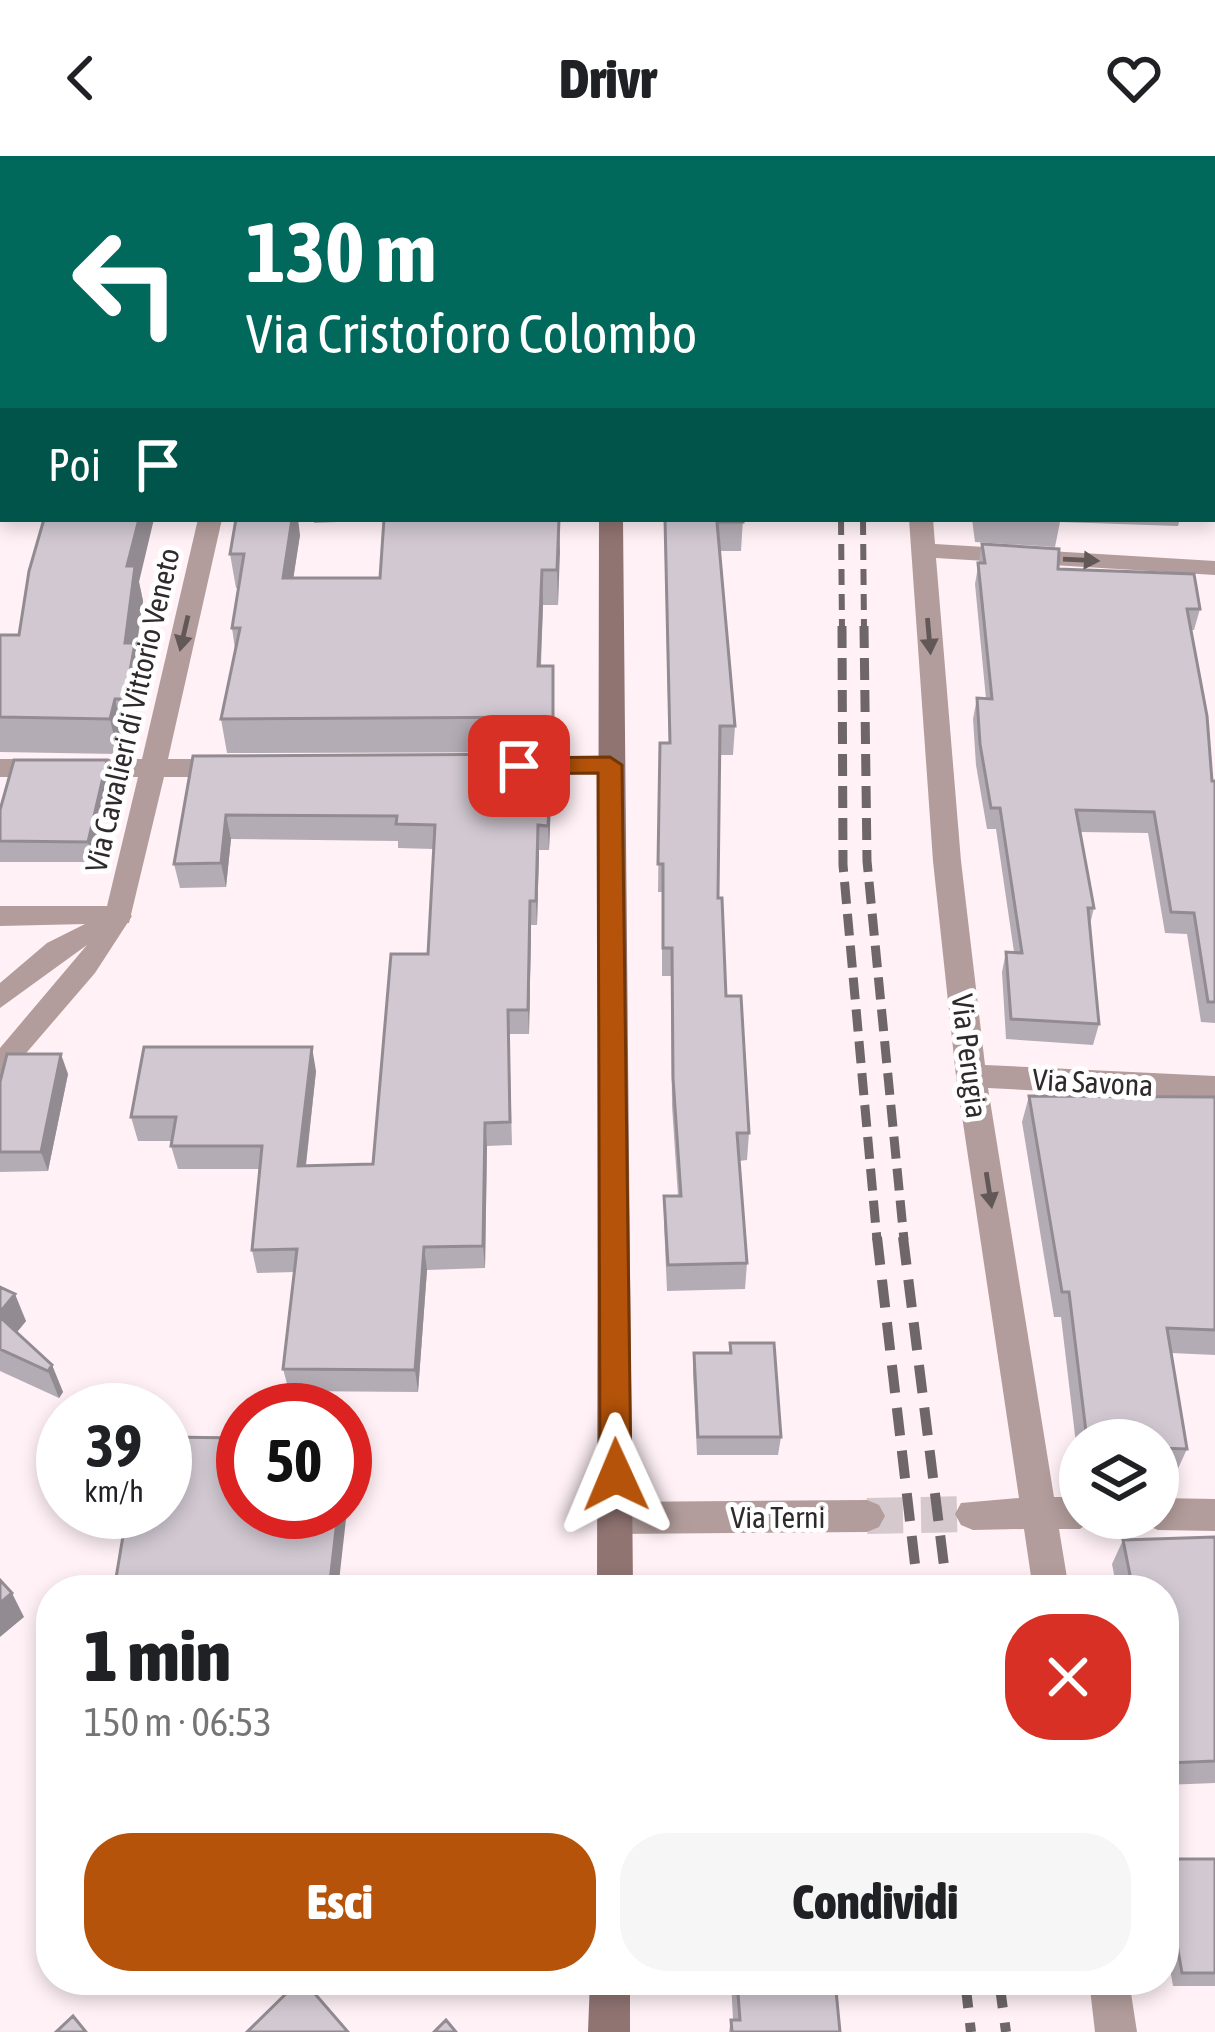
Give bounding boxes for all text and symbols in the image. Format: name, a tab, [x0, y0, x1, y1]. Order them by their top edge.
icon: back	[48, 45, 114, 111]
icon: heart	[1101, 45, 1167, 111]
text: Drivr	[559, 48, 656, 109]
icon: left	[48, 204, 204, 360]
text: 130 m	[246, 204, 436, 300]
text: Via Cristoforo Colombo	[246, 303, 697, 364]
icon: arrive	[125, 432, 191, 498]
text: Poi	[48, 439, 101, 491]
street label: Via Cavalieri di Vittorio Veneto	[78, 545, 186, 875]
one-way arrow	[1063, 551, 1101, 570]
one-way arrow	[174, 615, 193, 653]
one-way arrow	[920, 618, 939, 655]
pin	[468, 715, 570, 817]
icon: arrive	[486, 733, 552, 799]
street label: Via Perugia	[946, 992, 994, 1120]
street label: Via Savona	[1032, 1062, 1154, 1102]
one-way arrow	[980, 1172, 999, 1209]
speed limit sign: 50	[216, 1383, 372, 1539]
text: 39	[86, 1411, 142, 1480]
position arrow	[553, 1412, 679, 1538]
map controls	[1059, 1419, 1179, 1539]
button: layers	[1059, 1419, 1179, 1539]
text: km/h	[84, 1474, 144, 1508]
street label: Via Terni	[731, 1500, 825, 1534]
text: 1 min	[84, 1614, 231, 1696]
button: close	[1005, 1614, 1131, 1740]
text: 150 m · 06:53	[84, 1700, 272, 1744]
button: Esci	[84, 1833, 596, 1971]
button: Condividi	[620, 1833, 1131, 1971]

